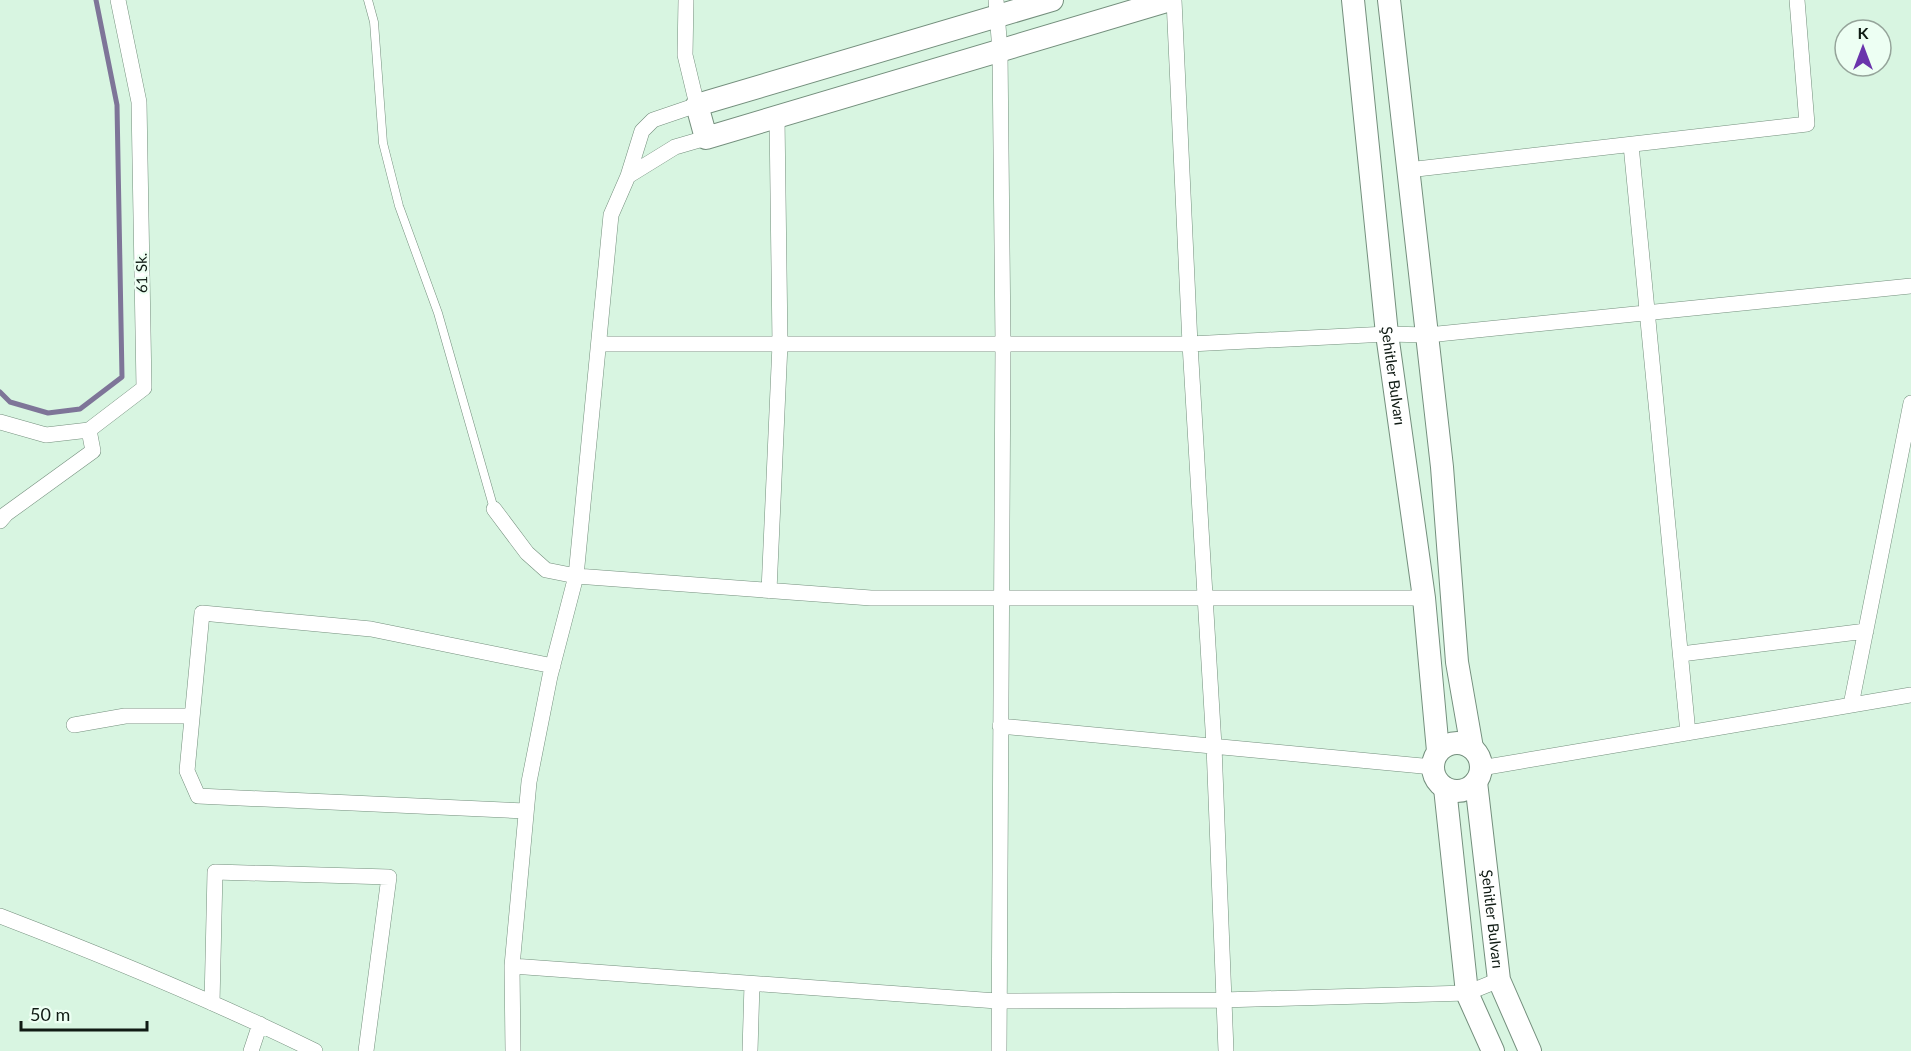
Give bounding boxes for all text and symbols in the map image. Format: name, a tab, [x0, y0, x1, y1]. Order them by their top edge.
north arrow	[1833, 18, 1893, 78]
text: K	[1858, 23, 1870, 42]
street label: 61 Sk.	[132, 253, 150, 293]
street label: Şehitler Bulvarı	[1378, 326, 1410, 426]
street label: Şehitler Bulvarı	[1478, 869, 1508, 969]
scale bar	[21, 994, 147, 1032]
text: 50 m	[30, 1003, 70, 1025]

